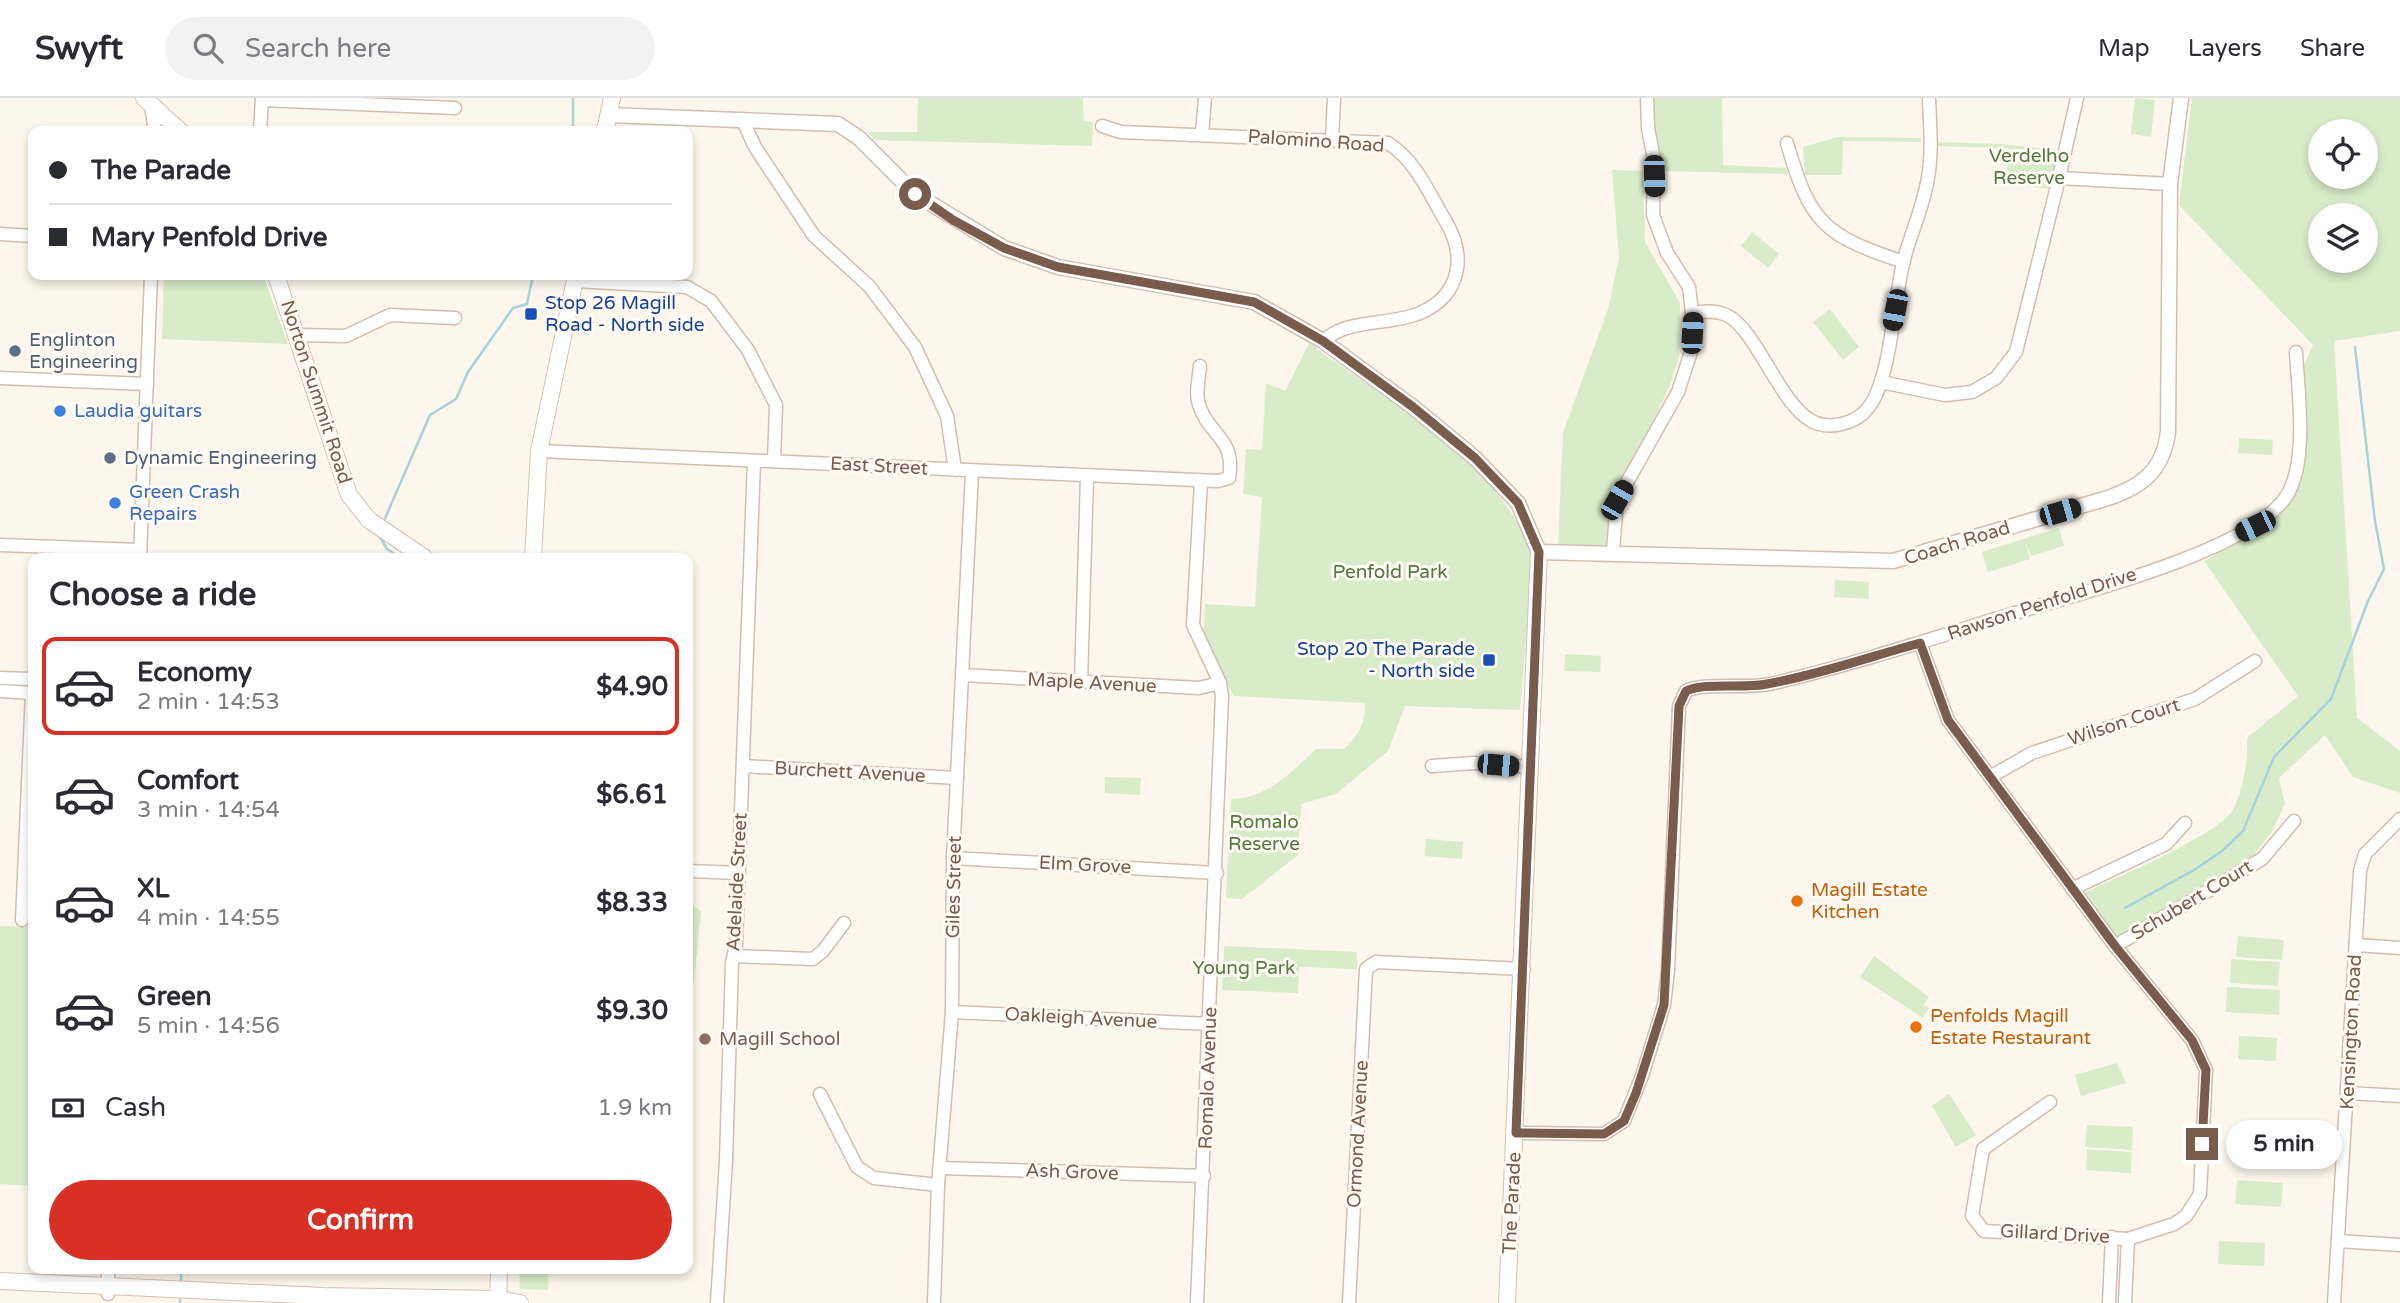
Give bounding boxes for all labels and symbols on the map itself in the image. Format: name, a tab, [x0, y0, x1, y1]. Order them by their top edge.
street label: Palomino Road	[1247, 125, 1385, 157]
park label: Verdelho Reserve	[1989, 145, 2069, 189]
car	[1643, 155, 1666, 197]
route start	[899, 178, 931, 210]
car	[1881, 287, 1910, 333]
place label: Stop 26 Magill Road - North side	[545, 292, 705, 336]
street label: Norton Summit Road	[276, 297, 356, 487]
marker: Stop 26 Magill Road - North side	[523, 306, 539, 322]
car	[1681, 311, 1704, 355]
place label: Englinton Engineering	[29, 329, 138, 373]
marker: Englinton Engineering	[7, 343, 23, 359]
place label: Laudia guitars	[74, 400, 202, 422]
marker: Laudia guitars	[52, 403, 68, 419]
place label: Dynamic Engineering	[124, 447, 317, 469]
marker: Dynamic Engineering	[102, 450, 118, 466]
street label: East Street	[829, 452, 929, 480]
car	[1598, 477, 1637, 523]
place label: Green Crash Repairs	[129, 481, 240, 525]
marker: Green Crash Repairs	[107, 495, 123, 511]
car	[2037, 496, 2084, 528]
car	[2232, 507, 2279, 545]
street label: Coach Road	[1901, 516, 2013, 570]
park label: Penfold Park	[1332, 561, 1448, 583]
street label: Rawson Penfold Drive	[1945, 563, 2139, 645]
place label: Stop 20 The Parade - North side	[1297, 638, 1475, 682]
marker: Stop 20 The Parade - North side	[1481, 652, 1497, 668]
street label: Maple Avenue	[1027, 669, 1157, 697]
street label: Wilson Court	[2065, 694, 2183, 750]
car	[1477, 753, 1520, 777]
street label: Burchett Avenue	[774, 757, 926, 787]
park label: Romalo Reserve	[1228, 811, 1300, 855]
street label: Adelaide Street	[722, 812, 752, 952]
street label: Giles Street	[942, 835, 966, 939]
street label: Elm Grove	[1038, 852, 1132, 878]
street label: Schubert Court	[2127, 855, 2257, 945]
place label: Magill Estate Kitchen	[1811, 879, 1928, 923]
marker: Magill Estate Kitchen	[1789, 893, 1805, 909]
street label: Kensington Road	[2336, 954, 2366, 1110]
park label: Young Park	[1193, 957, 1295, 979]
street label: Oakleigh Avenue	[1004, 1003, 1158, 1033]
place label: Penfolds Magill Estate Restaurant	[1930, 1005, 2091, 1049]
street label: Romalo Avenue	[1195, 1006, 1221, 1150]
marker: Penfolds Magill Estate Restaurant	[1908, 1019, 1924, 1035]
place label: Magill School	[719, 1028, 840, 1050]
marker: Magill School	[697, 1031, 713, 1047]
street label: Ormond Avenue	[1343, 1060, 1373, 1208]
callout: 5 min	[2226, 1119, 2342, 1168]
route end	[2186, 1128, 2218, 1160]
street label: The Parade	[1498, 1151, 1526, 1255]
street label: Ash Grove	[1025, 1159, 1119, 1185]
street label: Gillard Drive	[2000, 1220, 2110, 1248]

